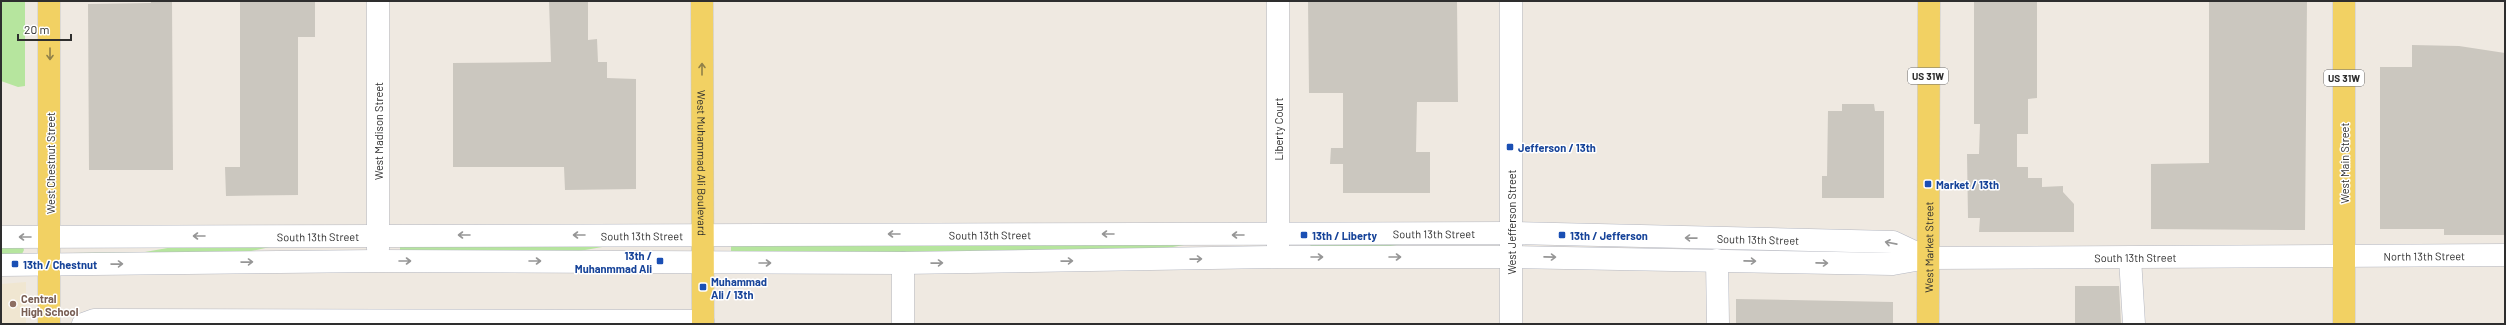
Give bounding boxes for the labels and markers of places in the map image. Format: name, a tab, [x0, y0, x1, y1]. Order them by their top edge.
place label: Jefferson / 13th	[1518, 141, 1596, 154]
marker: Jefferson / 13th	[1505, 142, 1515, 152]
place label: Market / 13th	[1936, 178, 1999, 191]
marker: Market / 13th	[1923, 179, 1933, 189]
place label: 13th / Liberty	[1312, 229, 1377, 242]
place label: 13th / Jefferson	[1570, 229, 1648, 242]
marker: 13th / Liberty	[1299, 230, 1309, 240]
marker: 13th / Jefferson	[1557, 230, 1567, 240]
place label: 13th / Muhanmmad Ali	[575, 249, 652, 275]
marker: 13th / Muhanmmad Ali	[655, 256, 665, 266]
place label: 13th / Chestnut	[23, 258, 97, 271]
marker: 13th / Chestnut	[10, 259, 20, 269]
place label: Muhammad Ali / 13th	[711, 275, 767, 301]
marker: Muhammad Ali / 13th	[698, 282, 708, 292]
place label: Central High School	[21, 292, 79, 318]
marker: Central High School	[8, 299, 18, 309]

